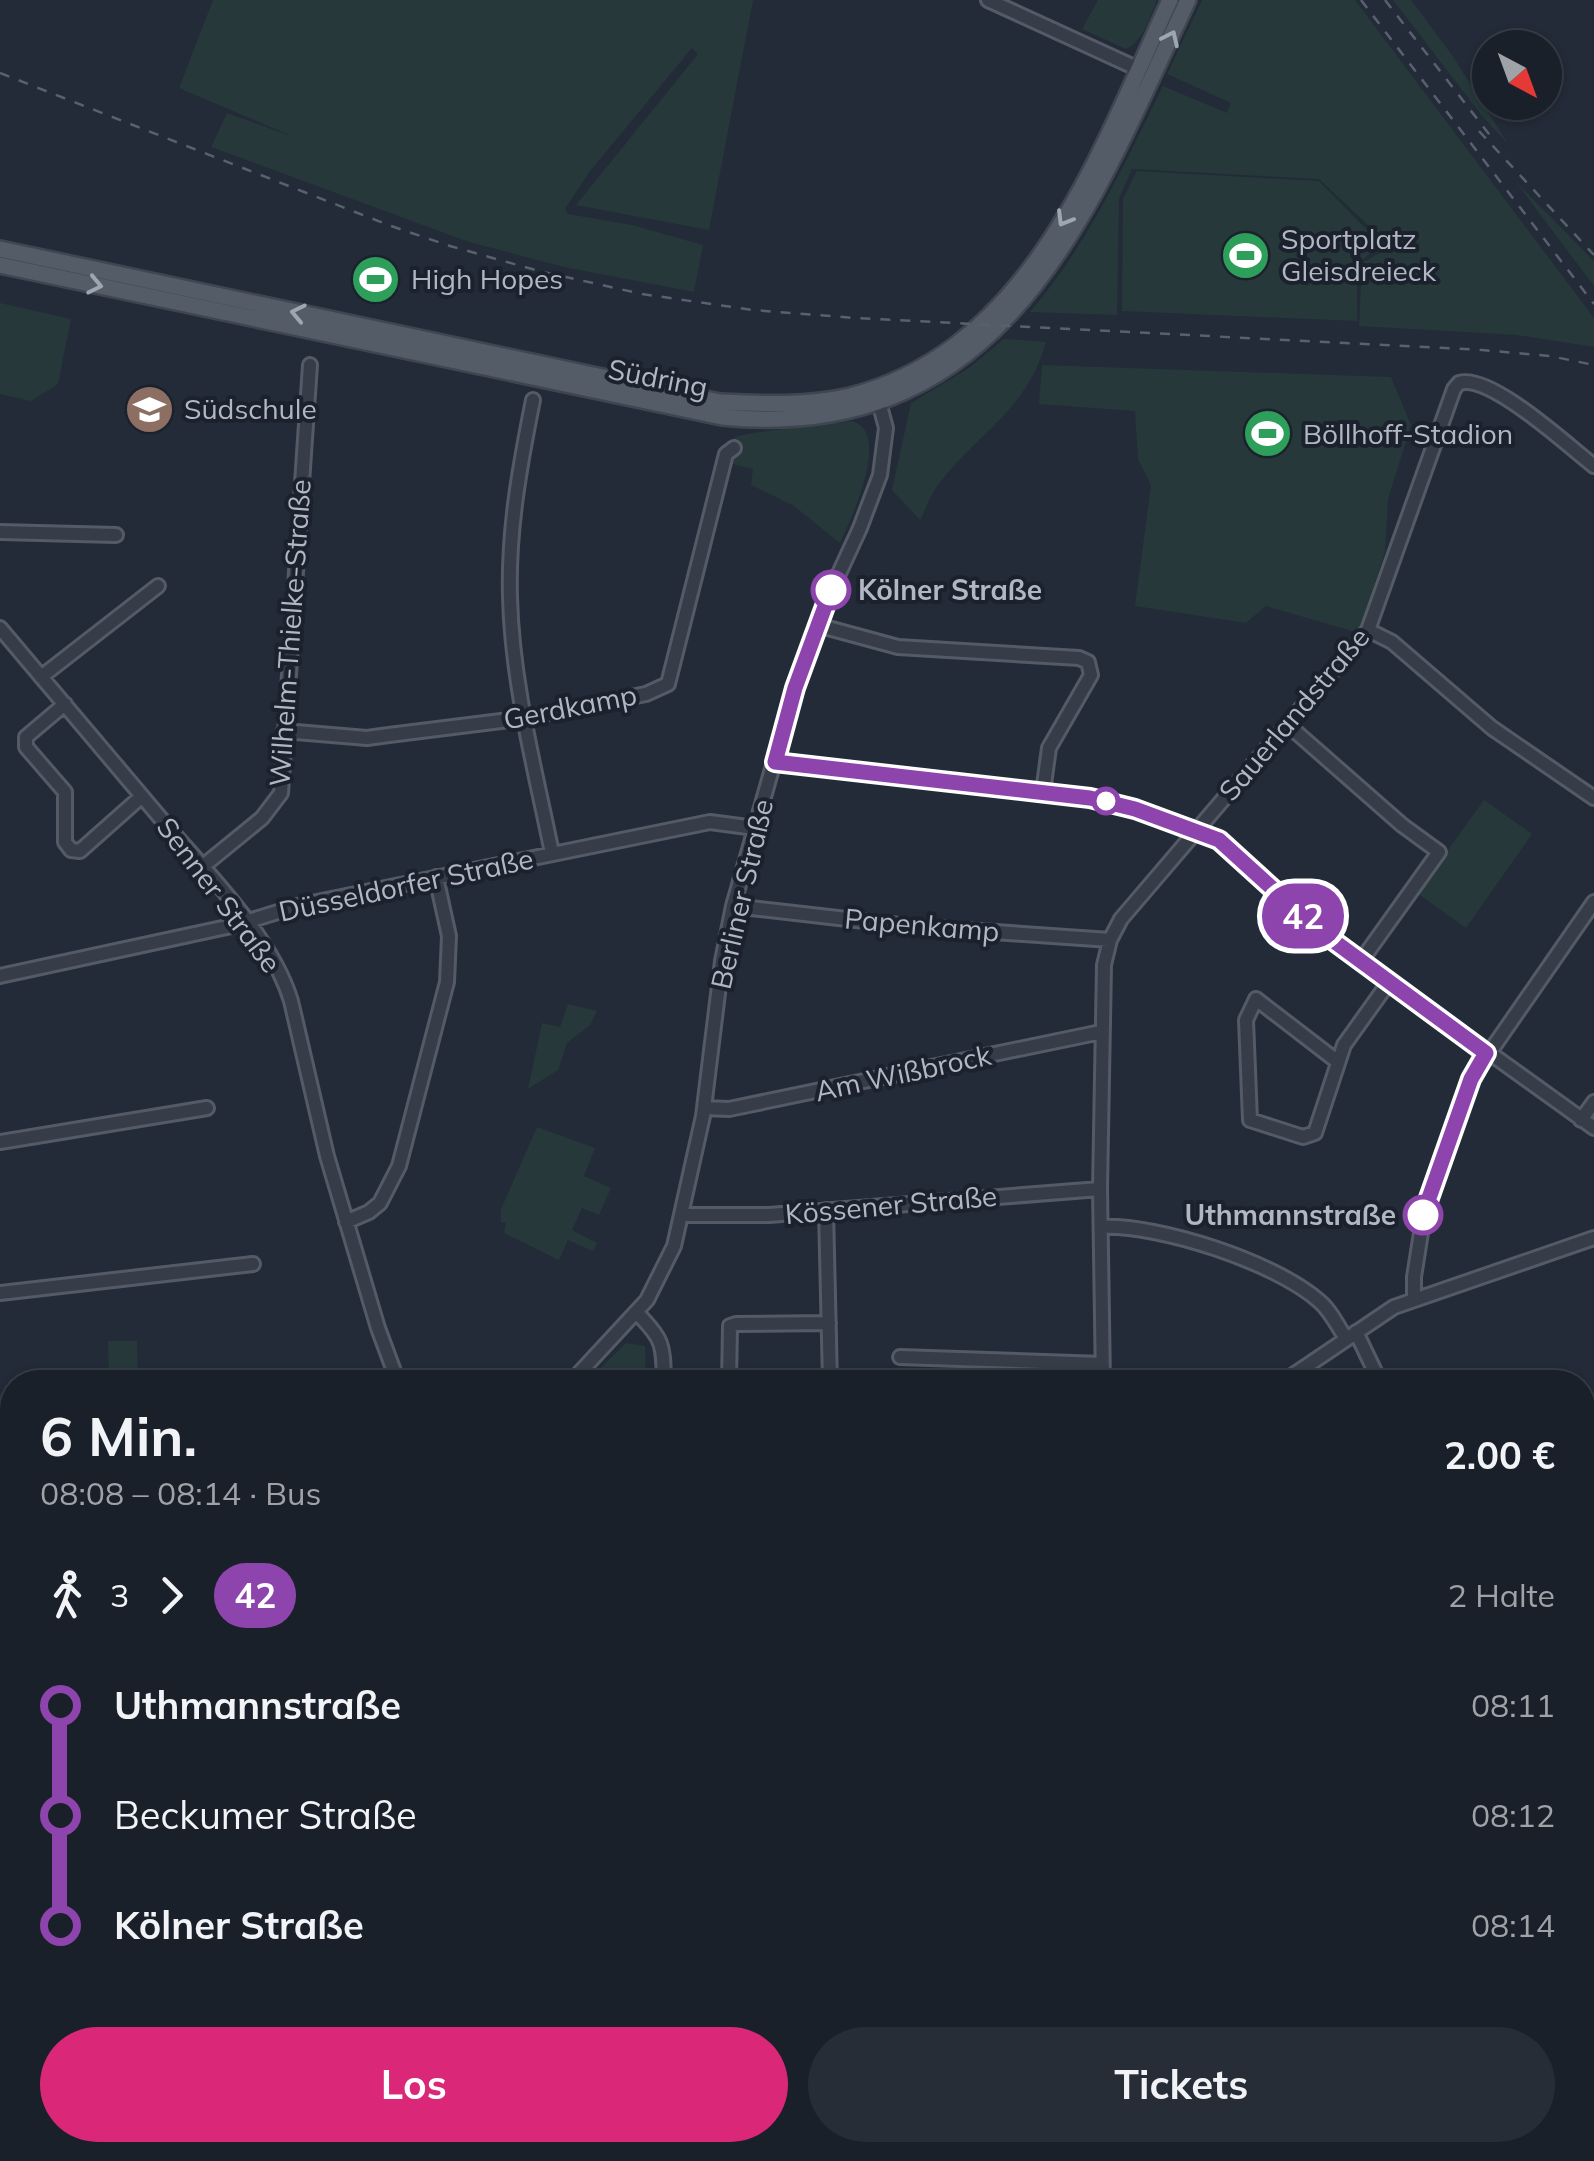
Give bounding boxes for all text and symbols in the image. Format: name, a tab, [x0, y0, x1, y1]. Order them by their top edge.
one-way arrow	[1158, 30, 1178, 48]
north arrow	[1472, 30, 1562, 120]
map controls	[1472, 30, 1562, 120]
one-way arrow	[1057, 208, 1076, 226]
place label: Sportplatz Gleisdreieck	[1281, 221, 1437, 288]
sports icon: Sportplatz Gleisdreieck	[1220, 229, 1272, 281]
sports icon: High Hopes	[350, 253, 402, 305]
place label: High Hopes	[411, 261, 563, 296]
one-way arrow	[86, 274, 103, 295]
one-way arrow	[290, 304, 307, 325]
street label: Südring	[605, 351, 711, 404]
school or university icon: Südschule	[123, 383, 175, 435]
place label: Südschule	[184, 391, 317, 426]
sports icon: Böllhoff-Stadion	[1242, 408, 1294, 460]
place label: Böllhoff-Stadion	[1303, 416, 1513, 451]
street label: Wilhelm-Thielke-Straße	[261, 478, 318, 788]
marker: Kölner Straße	[812, 571, 850, 609]
place label: Kölner Straße	[858, 572, 1042, 607]
street label: Sauerlandstraße	[1211, 620, 1376, 808]
street label: Gerdkamp	[500, 676, 639, 737]
unlabelled marker	[1093, 788, 1119, 814]
street label: Berliner Straße	[703, 795, 780, 992]
street label: Senner Straße	[150, 810, 289, 979]
street label: Düsseldorfer Straße	[275, 840, 536, 929]
line badge: 42	[1258, 884, 1348, 948]
text: 42	[1282, 894, 1324, 938]
street label: Papenkamp	[843, 900, 1001, 949]
street label: Am Wißbrock	[812, 1037, 995, 1108]
street label: Kössener Straße	[784, 1178, 998, 1231]
marker: Uthmannstraße	[1404, 1196, 1442, 1234]
place label: Uthmannstraße	[1185, 1197, 1396, 1232]
text: 6 Min.	[40, 1401, 197, 1470]
text: 2.00 €	[1444, 1431, 1555, 1479]
text: 08:08 – 08:14 · Bus	[40, 1473, 321, 1513]
icon: walk	[40, 1568, 95, 1623]
icon: forward	[144, 1568, 199, 1623]
text: 42	[234, 1573, 276, 1617]
text: 3	[110, 1575, 129, 1615]
text: 2 Halte	[1448, 1575, 1555, 1615]
text: Uthmannstraße	[114, 1681, 401, 1729]
text: 08:11	[1471, 1685, 1555, 1725]
text: Beckumer Straße	[114, 1791, 417, 1839]
text: 08:12	[1471, 1795, 1555, 1835]
text: Kölner Straße	[114, 1901, 364, 1949]
text: 08:14	[1471, 1905, 1555, 1945]
button: Los	[40, 2027, 788, 2142]
button: Tickets	[808, 2027, 1555, 2142]

